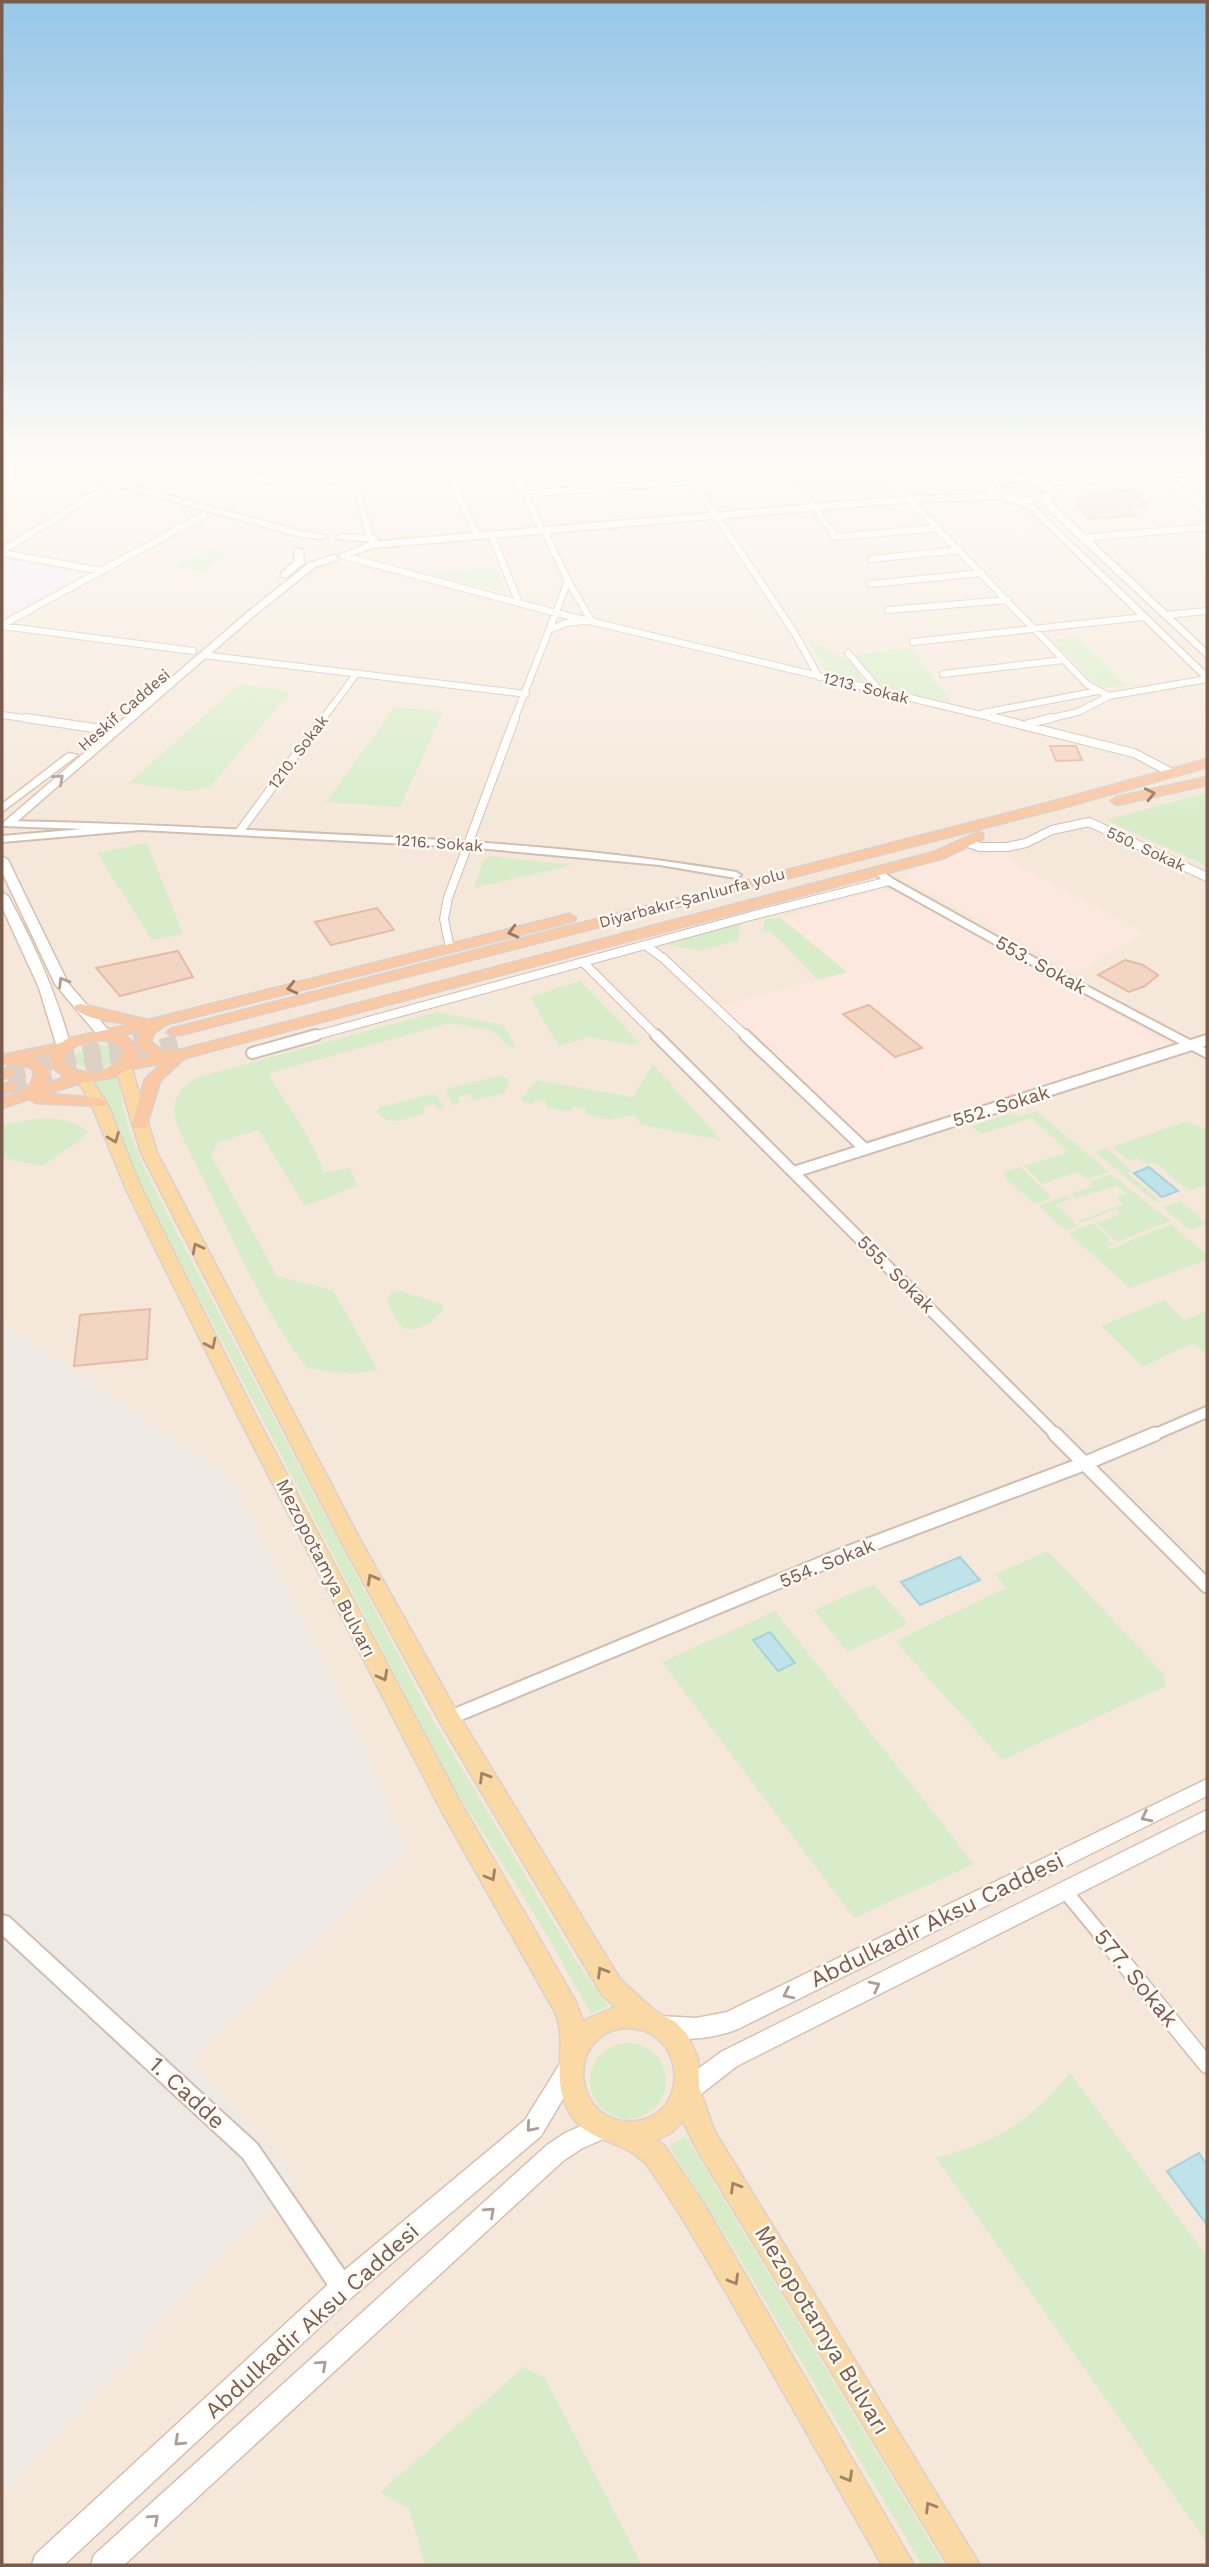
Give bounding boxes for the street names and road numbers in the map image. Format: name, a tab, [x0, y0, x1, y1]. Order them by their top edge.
street label: Heskif Caddesi	[74, 665, 174, 755]
street label: 1213. Sokak	[821, 668, 911, 708]
street label: 1210. Sokak	[264, 711, 332, 793]
street label: 550. Sokak	[1104, 822, 1188, 876]
street label: 1216. Sokak	[394, 830, 484, 856]
street label: Diyarbakır-Şanlıurfa yolu	[597, 864, 787, 932]
street label: 553. Sokak	[992, 931, 1091, 1000]
street label: 552. Sokak	[950, 1080, 1053, 1132]
street label: 555. Sokak	[852, 1230, 940, 1318]
street label: Mezopotamya Bulvarı	[271, 1475, 381, 1661]
street label: 554. Sokak	[776, 1533, 878, 1593]
street label: Abdulkadir Aksu Caddesi	[806, 1847, 1068, 1993]
street label: 577. Sokak	[1088, 1924, 1184, 2032]
street label: 1. Cadde	[143, 2051, 231, 2135]
street label: Abdulkadir Aksu Caddesi	[199, 2218, 425, 2424]
street label: Mezopotamya Bulvarı	[749, 2221, 895, 2439]

